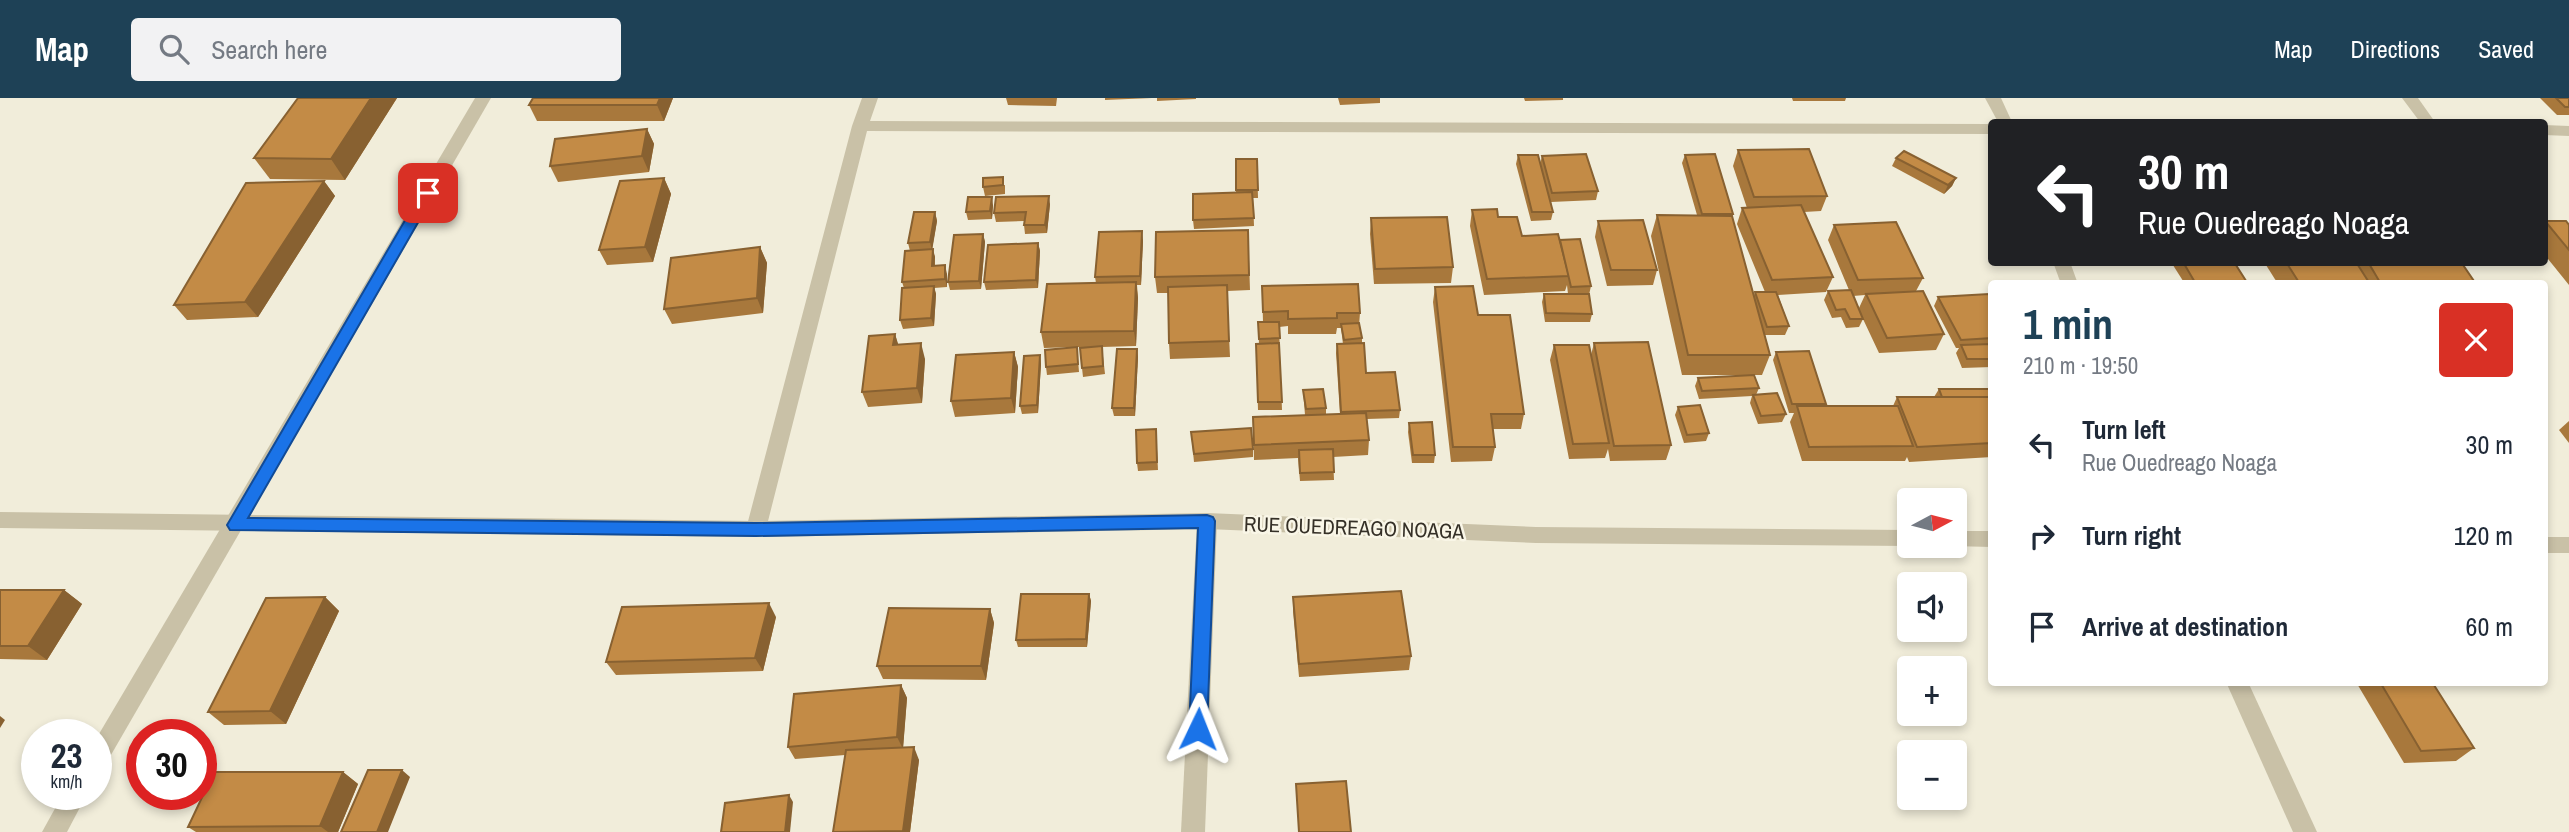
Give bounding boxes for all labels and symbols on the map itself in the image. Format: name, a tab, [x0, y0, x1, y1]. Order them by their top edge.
pin	[398, 163, 458, 223]
north arrow	[1897, 488, 1967, 558]
street label: RUE OUEDREAGO NOAGA	[1244, 509, 1465, 546]
position arrow	[1161, 692, 1235, 766]
speed limit sign: 30	[126, 719, 217, 810]

